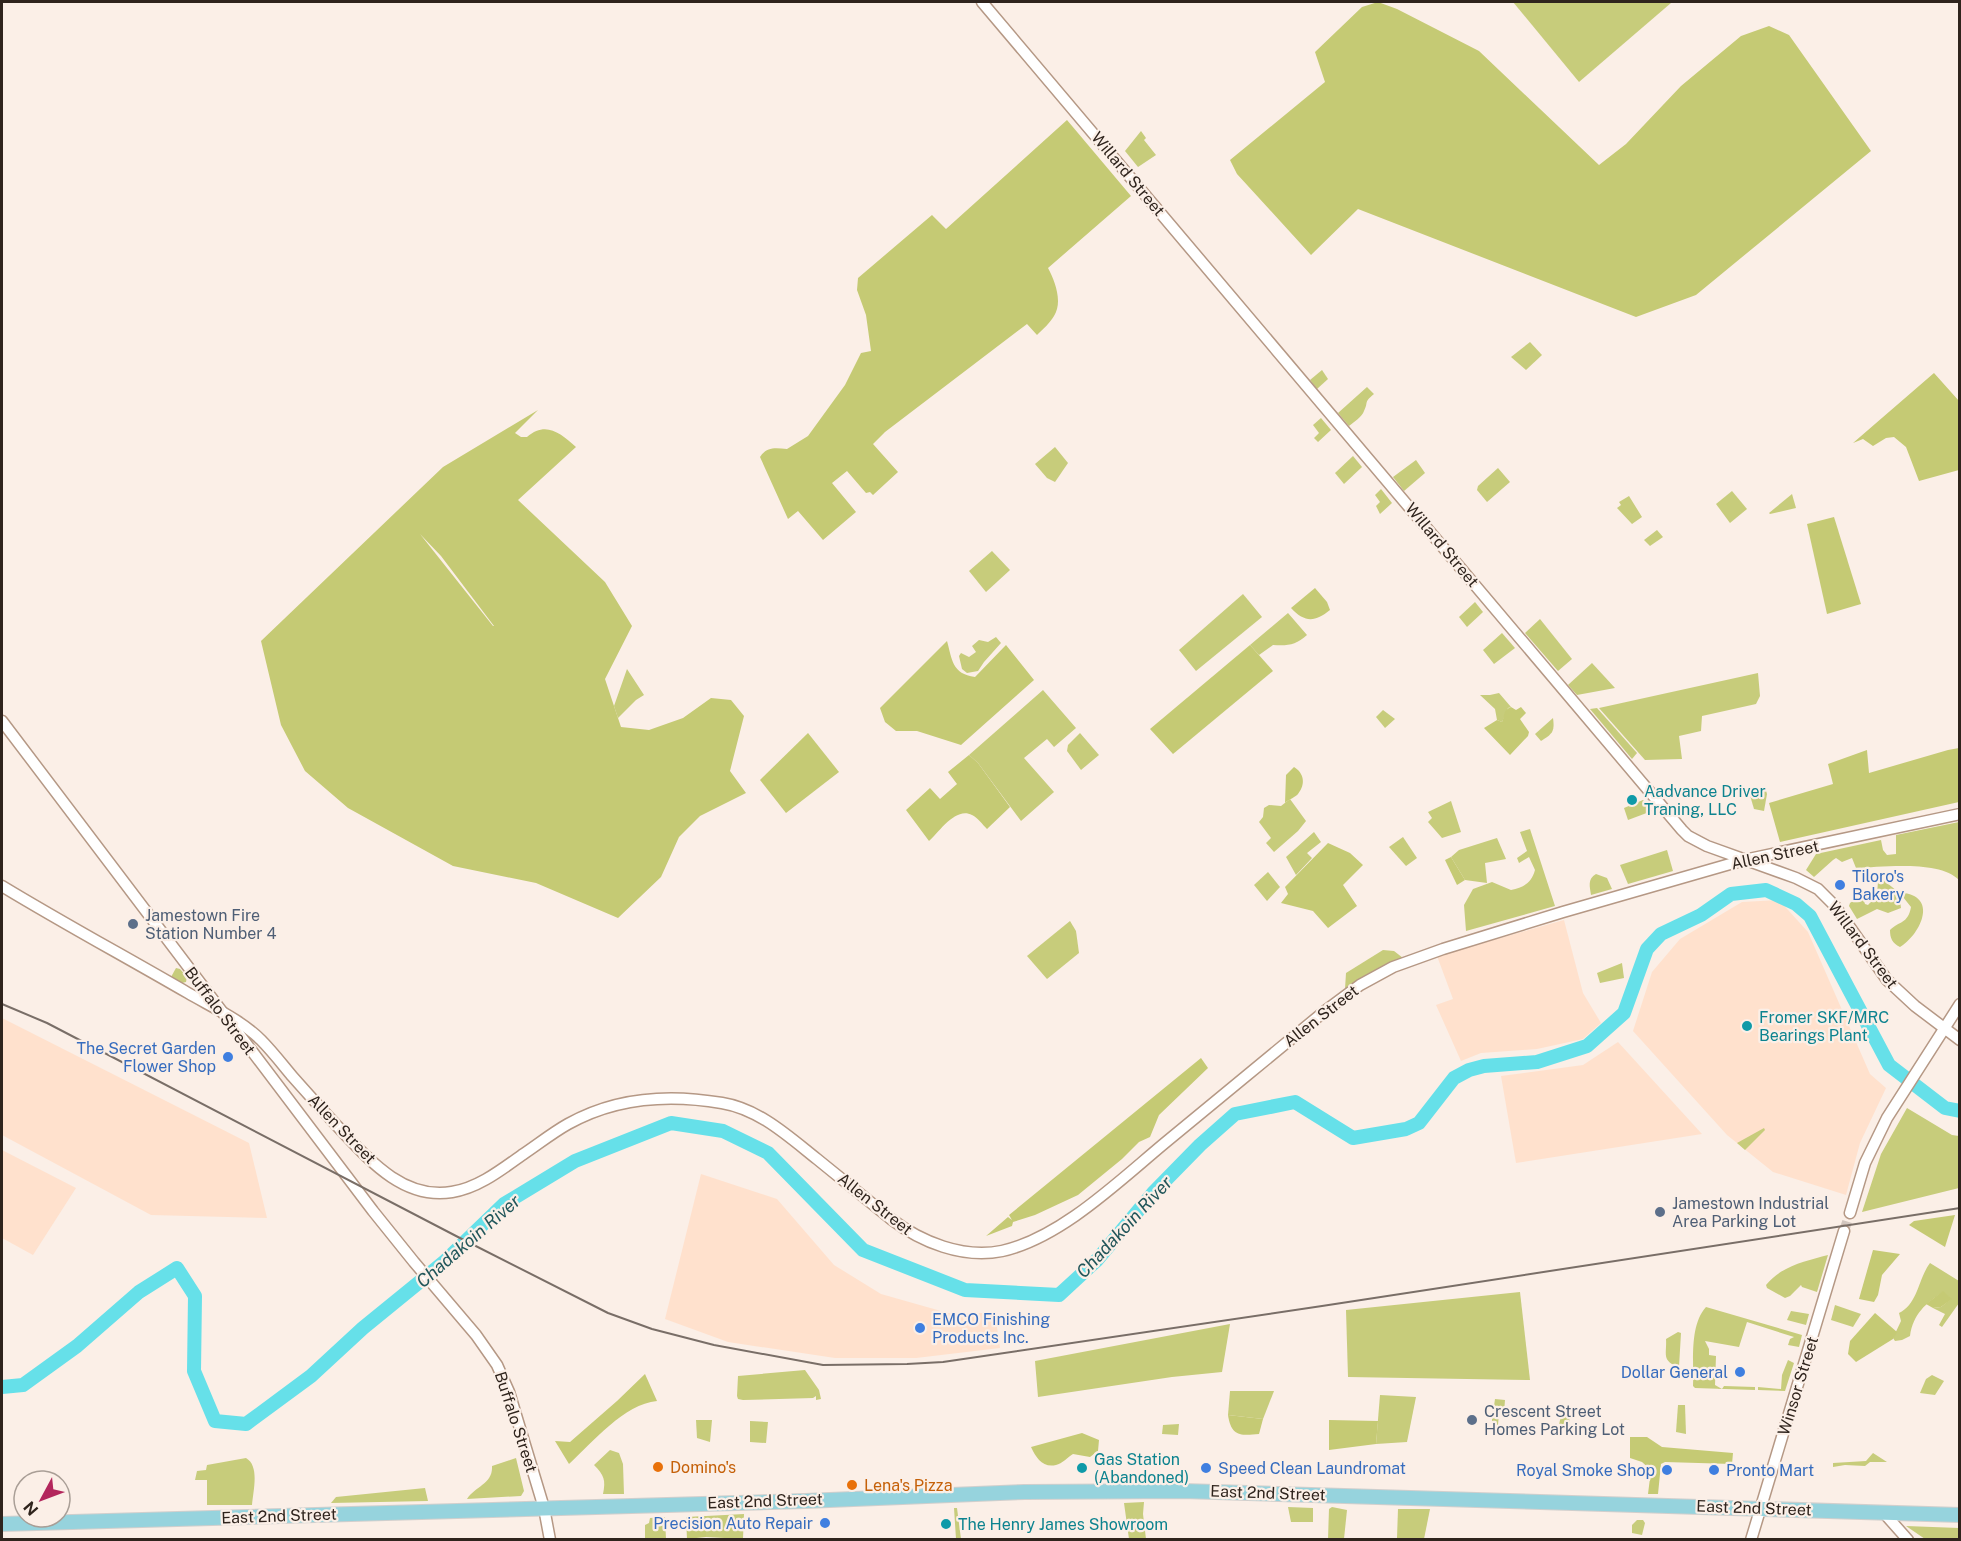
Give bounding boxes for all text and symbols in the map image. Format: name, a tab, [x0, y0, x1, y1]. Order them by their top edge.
street label: Willard Street	[1087, 128, 1169, 220]
street label: Willard Street	[1401, 499, 1483, 591]
place label: Aadvance Driver Traning, LLC	[1644, 782, 1766, 819]
marker: Aadvance Driver Traning, LLC	[1625, 793, 1639, 807]
street label: Allen Street	[1729, 836, 1821, 874]
place label: Tiloro's Bakery	[1852, 867, 1905, 904]
marker: Tiloro's Bakery	[1833, 878, 1847, 892]
street label: Willard Street	[1824, 898, 1902, 992]
place label: Jamestown Fire Station Number 4	[145, 906, 277, 943]
marker: Jamestown Fire Station Number 4	[126, 917, 140, 931]
street label: Buffalo Street	[181, 963, 259, 1059]
street label: Allen Street	[1280, 981, 1362, 1051]
place label: Fromer SKF/MRC Bearings Plant	[1759, 1008, 1889, 1045]
marker: Fromer SKF/MRC Bearings Plant	[1740, 1019, 1754, 1033]
place label: The Secret Garden Flower Shop	[77, 1039, 216, 1076]
marker: The Secret Garden Flower Shop	[221, 1050, 235, 1064]
street label: Allen Street	[304, 1090, 380, 1168]
street label: Allen Street	[834, 1169, 916, 1239]
water label: Chadakoin River	[1072, 1172, 1176, 1282]
water label: Chadakoin River	[412, 1190, 524, 1292]
place label: Jamestown Industrial Area Parking Lot	[1672, 1194, 1829, 1231]
marker: Jamestown Industrial Area Parking Lot	[1653, 1205, 1667, 1219]
place label: EMCO Finishing Products Inc.	[932, 1310, 1050, 1347]
marker: EMCO Finishing Products Inc.	[913, 1321, 927, 1335]
street label: Winsor Street	[1774, 1334, 1822, 1438]
place label: Dollar General	[1621, 1363, 1728, 1382]
marker: Dollar General	[1733, 1365, 1747, 1379]
street label: Buffalo Street	[491, 1369, 541, 1475]
place label: Crescent Street Homes Parking Lot	[1484, 1402, 1625, 1439]
marker: Crescent Street Homes Parking Lot	[1465, 1413, 1479, 1427]
place label: Gas Station (Abandoned)	[1094, 1450, 1189, 1487]
place label: Domino's	[670, 1458, 736, 1477]
place label: Speed Clean Laundromat	[1218, 1459, 1406, 1478]
marker: Domino's	[651, 1460, 665, 1474]
marker: Gas Station (Abandoned)	[1075, 1461, 1089, 1475]
marker: Speed Clean Laundromat	[1199, 1461, 1213, 1475]
place label: Royal Smoke Shop	[1516, 1461, 1655, 1480]
place label: Pronto Mart	[1726, 1461, 1814, 1480]
marker: Royal Smoke Shop	[1660, 1463, 1674, 1477]
marker: Pronto Mart	[1707, 1463, 1721, 1477]
north arrow	[12, 1469, 72, 1529]
place label: Lena's Pizza	[864, 1476, 952, 1495]
marker: Lena's Pizza	[845, 1478, 859, 1492]
street label: East 2nd Street	[1210, 1481, 1326, 1505]
street label: East 2nd Street	[707, 1489, 823, 1513]
street label: East 2nd Street	[1696, 1496, 1812, 1520]
text: N	[20, 1498, 42, 1519]
street label: East 2nd Street	[221, 1504, 337, 1528]
place label: Precision Auto Repair	[653, 1514, 813, 1533]
place label: The Henry James Showroom	[958, 1515, 1168, 1534]
marker: Precision Auto Repair	[818, 1516, 832, 1530]
marker: The Henry James Showroom	[939, 1517, 953, 1531]

